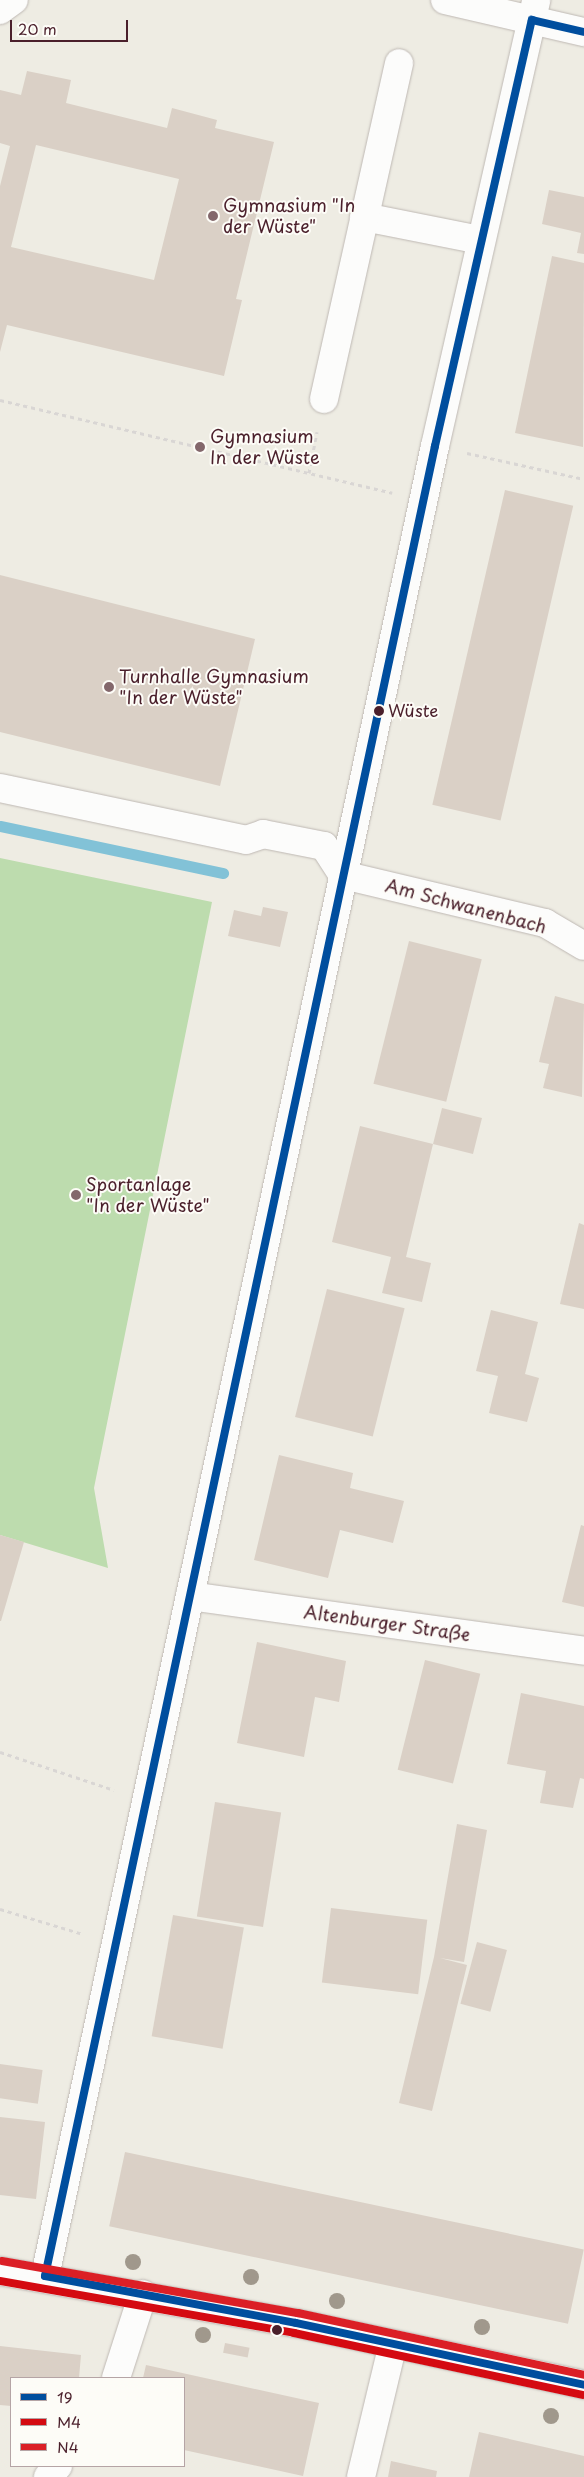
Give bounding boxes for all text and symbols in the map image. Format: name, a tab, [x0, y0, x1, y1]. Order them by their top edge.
scale bar	[12, 10, 130, 42]
text: 20 m	[18, 17, 57, 40]
place label: Gymnasium "In der Wüste"	[223, 195, 356, 238]
marker: Gymnasium "In der Wüste"	[207, 210, 219, 222]
place label: Gymnasium In der Wüste	[210, 426, 320, 468]
marker: Gymnasium In der Wüste	[194, 441, 206, 453]
place label: Turnhalle Gymnasium "In der Wüste"	[119, 666, 310, 709]
marker: Turnhalle Gymnasium "In der Wüste"	[103, 681, 115, 693]
place label: Wüste	[388, 701, 438, 721]
marker: Wüste	[374, 706, 384, 716]
street label: Am Schwanenbach	[383, 874, 549, 938]
place label: Sportanlage "In der Wüste"	[86, 1174, 209, 1216]
marker: Sportanlage "In der Wüste"	[70, 1189, 82, 1201]
street label: Altenburger Straße	[302, 1601, 472, 1645]
unlabelled marker	[272, 2325, 282, 2335]
legend	[10, 2377, 185, 2467]
text: 19	[57, 2385, 73, 2408]
text: M4	[57, 2410, 81, 2433]
text: N4	[57, 2435, 79, 2458]

